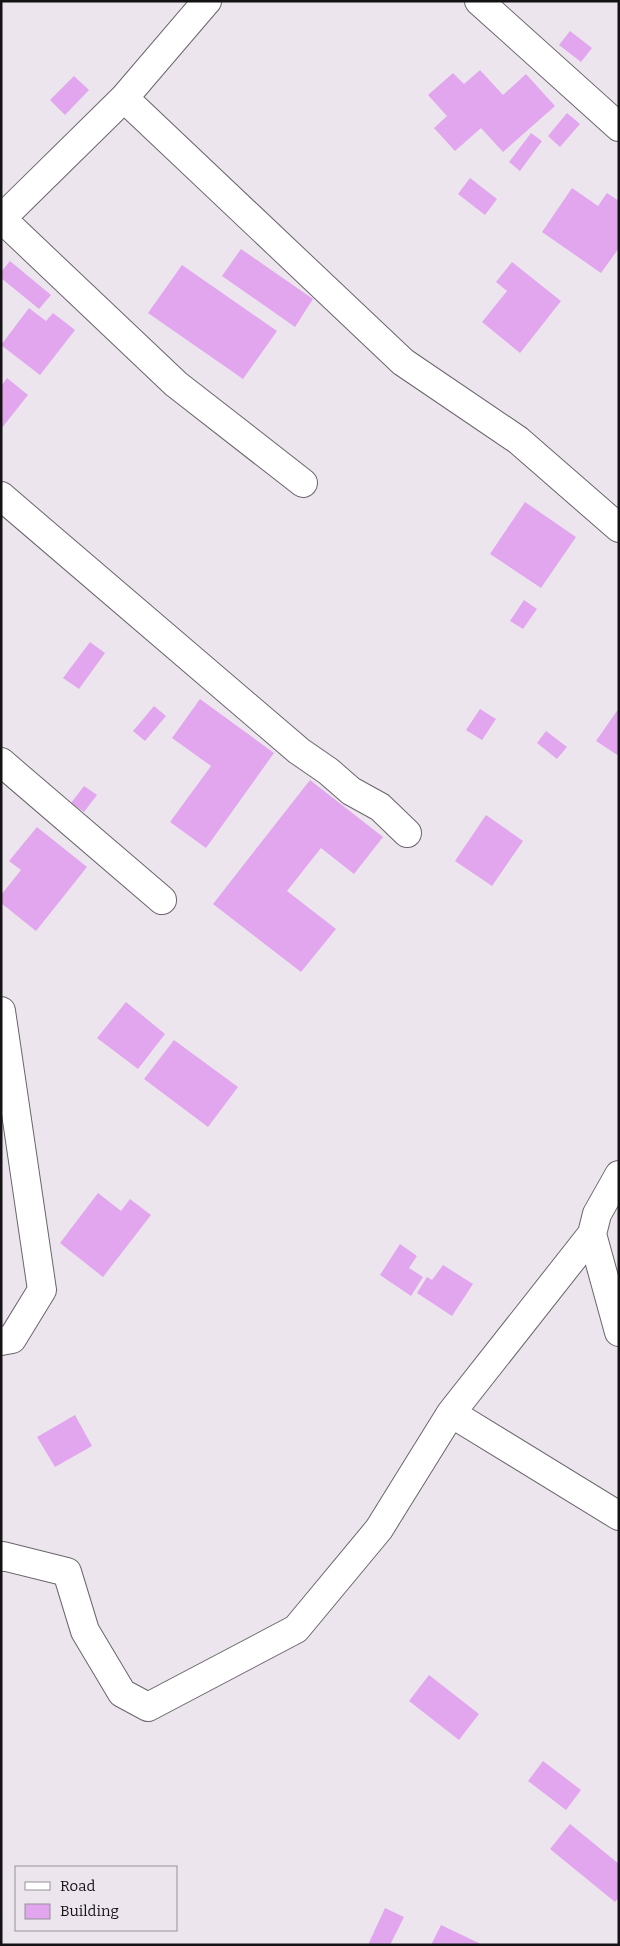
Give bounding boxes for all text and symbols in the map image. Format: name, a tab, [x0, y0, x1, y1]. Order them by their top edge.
legend	[15, 1866, 178, 1931]
text: Road	[60, 1877, 95, 1895]
text: Building	[60, 1902, 119, 1920]

